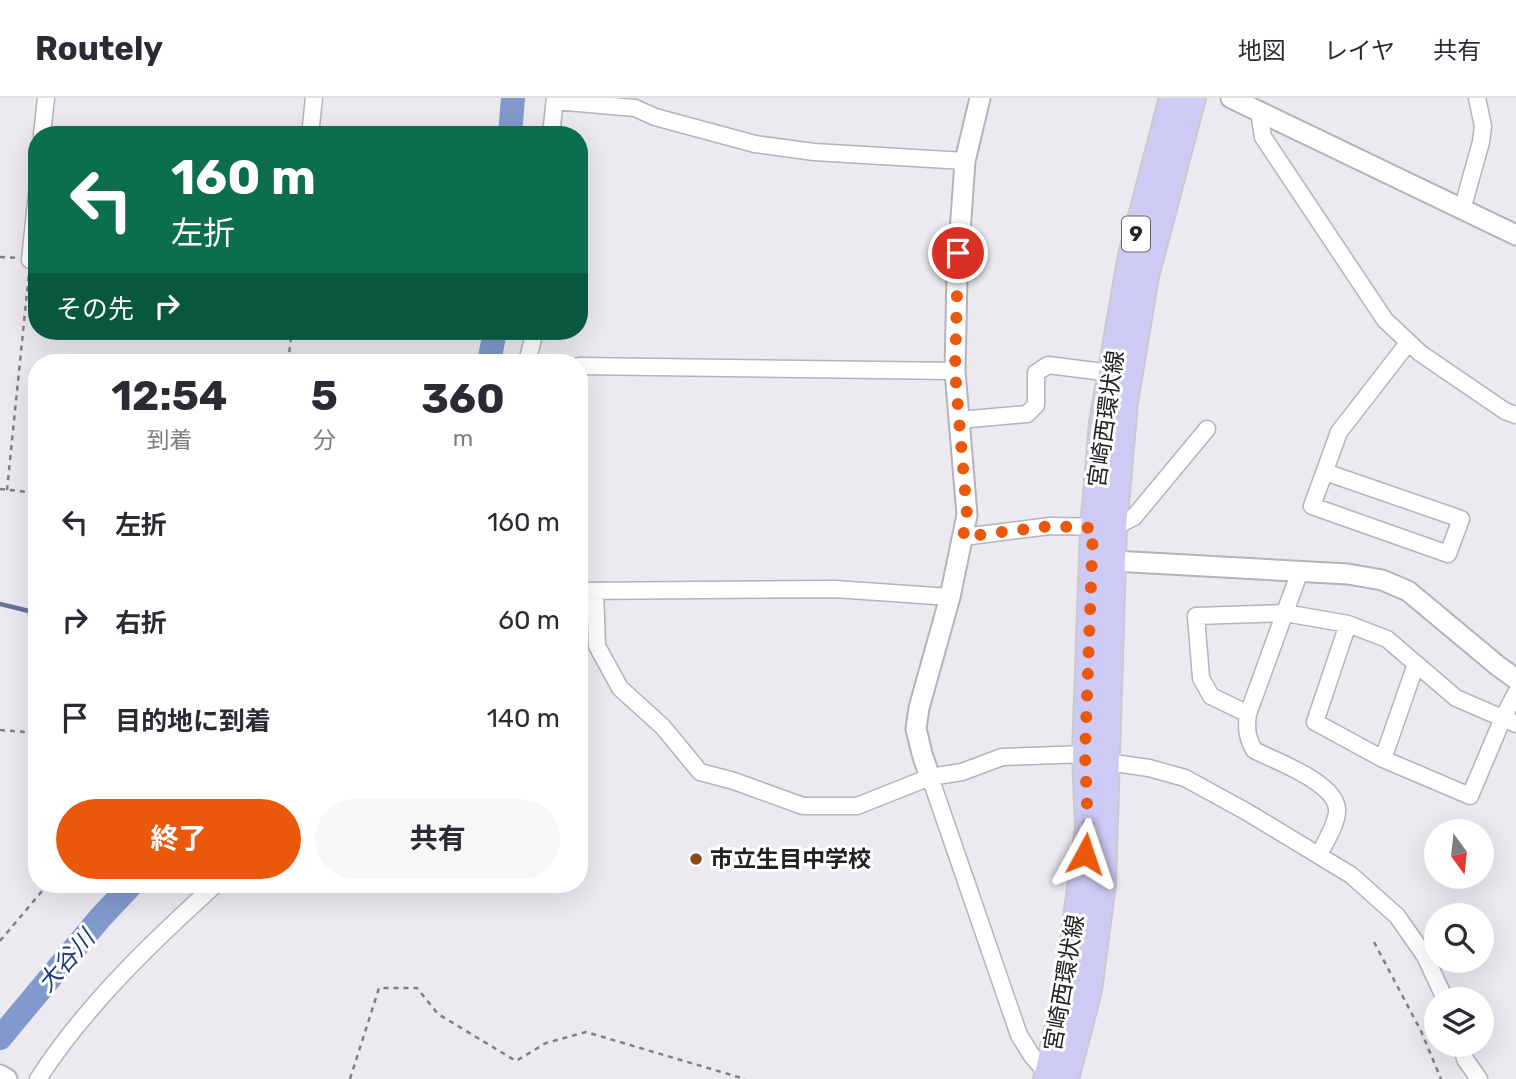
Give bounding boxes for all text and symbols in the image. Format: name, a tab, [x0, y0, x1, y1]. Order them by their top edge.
text: Routely	[35, 29, 163, 68]
text: 地図	[1238, 37, 1286, 65]
text: レイヤ	[1324, 37, 1395, 65]
text: 共有	[1433, 37, 1481, 65]
text: 160 m	[171, 148, 316, 206]
icon: left	[56, 154, 147, 245]
text: 左折	[171, 214, 235, 252]
road number: 9	[1122, 216, 1150, 252]
pin	[928, 223, 988, 283]
icon: arrive	[939, 234, 977, 272]
icon: right	[148, 287, 186, 325]
text: その先	[56, 294, 134, 325]
street label: 宮崎西環状線	[1083, 349, 1129, 489]
text: 12:54	[111, 371, 228, 421]
text: 5	[311, 371, 338, 421]
text: 360	[421, 374, 505, 424]
text: m	[453, 424, 473, 452]
text: 到着	[146, 426, 192, 454]
text: 分	[313, 426, 336, 454]
icon: left	[56, 503, 94, 541]
text: 160 m	[487, 507, 560, 538]
text: 左折	[115, 510, 167, 541]
icon: right	[56, 601, 94, 639]
text: 60 m	[498, 605, 560, 636]
text: 右折	[115, 608, 167, 639]
icon: arrive	[56, 699, 94, 737]
text: 140 m	[487, 703, 560, 734]
text: 目的地に到着	[115, 706, 271, 737]
button: 終了	[56, 799, 301, 879]
button: 共有	[315, 799, 560, 879]
position arrow	[1048, 817, 1122, 891]
north arrow	[1424, 819, 1494, 889]
map controls	[1424, 819, 1494, 1057]
place label: 市立生目中学校	[710, 845, 871, 873]
marker: 市立生目中学校	[688, 851, 704, 867]
button: search	[1424, 903, 1494, 973]
street label: 宮崎西環状線	[1038, 913, 1090, 1053]
water label: 大谷川	[32, 922, 102, 997]
button: layers	[1424, 987, 1494, 1057]

